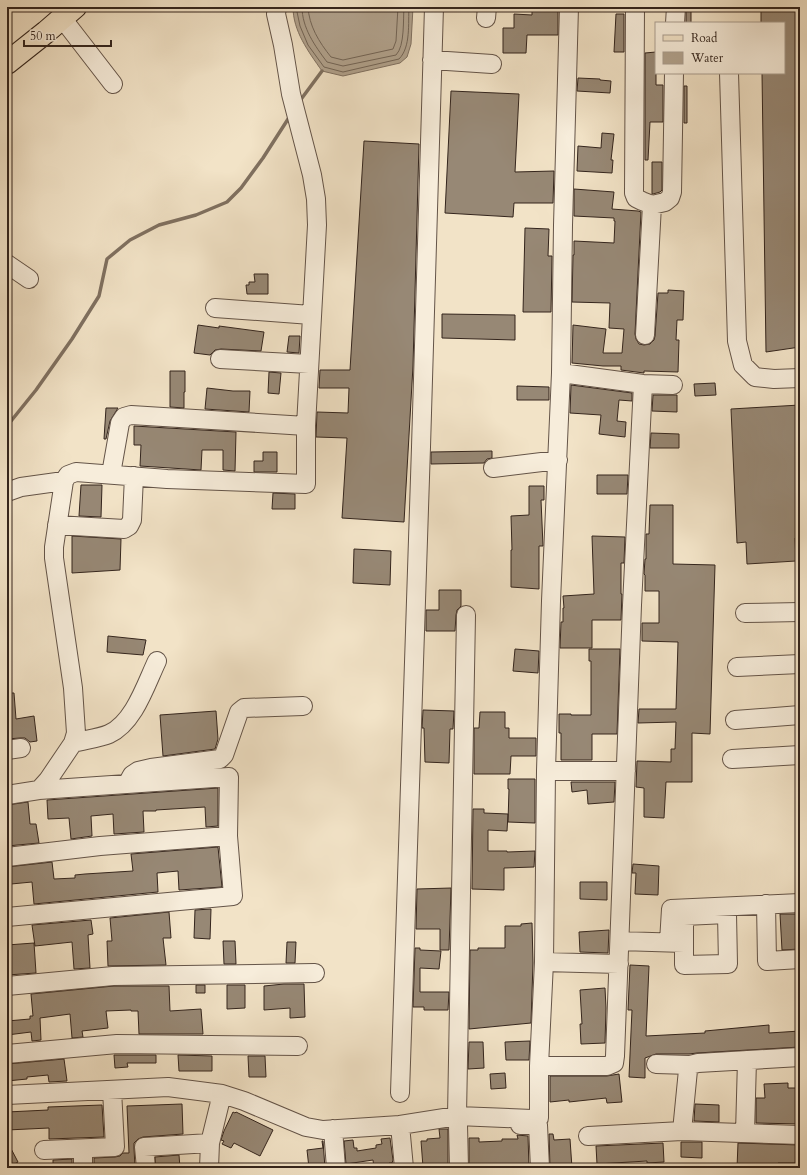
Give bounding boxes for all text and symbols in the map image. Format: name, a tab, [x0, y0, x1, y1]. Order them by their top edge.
scale bar	[24, 22, 111, 48]
legend	[655, 22, 785, 74]
text: 50 m	[30, 28, 57, 44]
text: Road	[691, 30, 718, 46]
text: Water	[690, 50, 724, 66]

